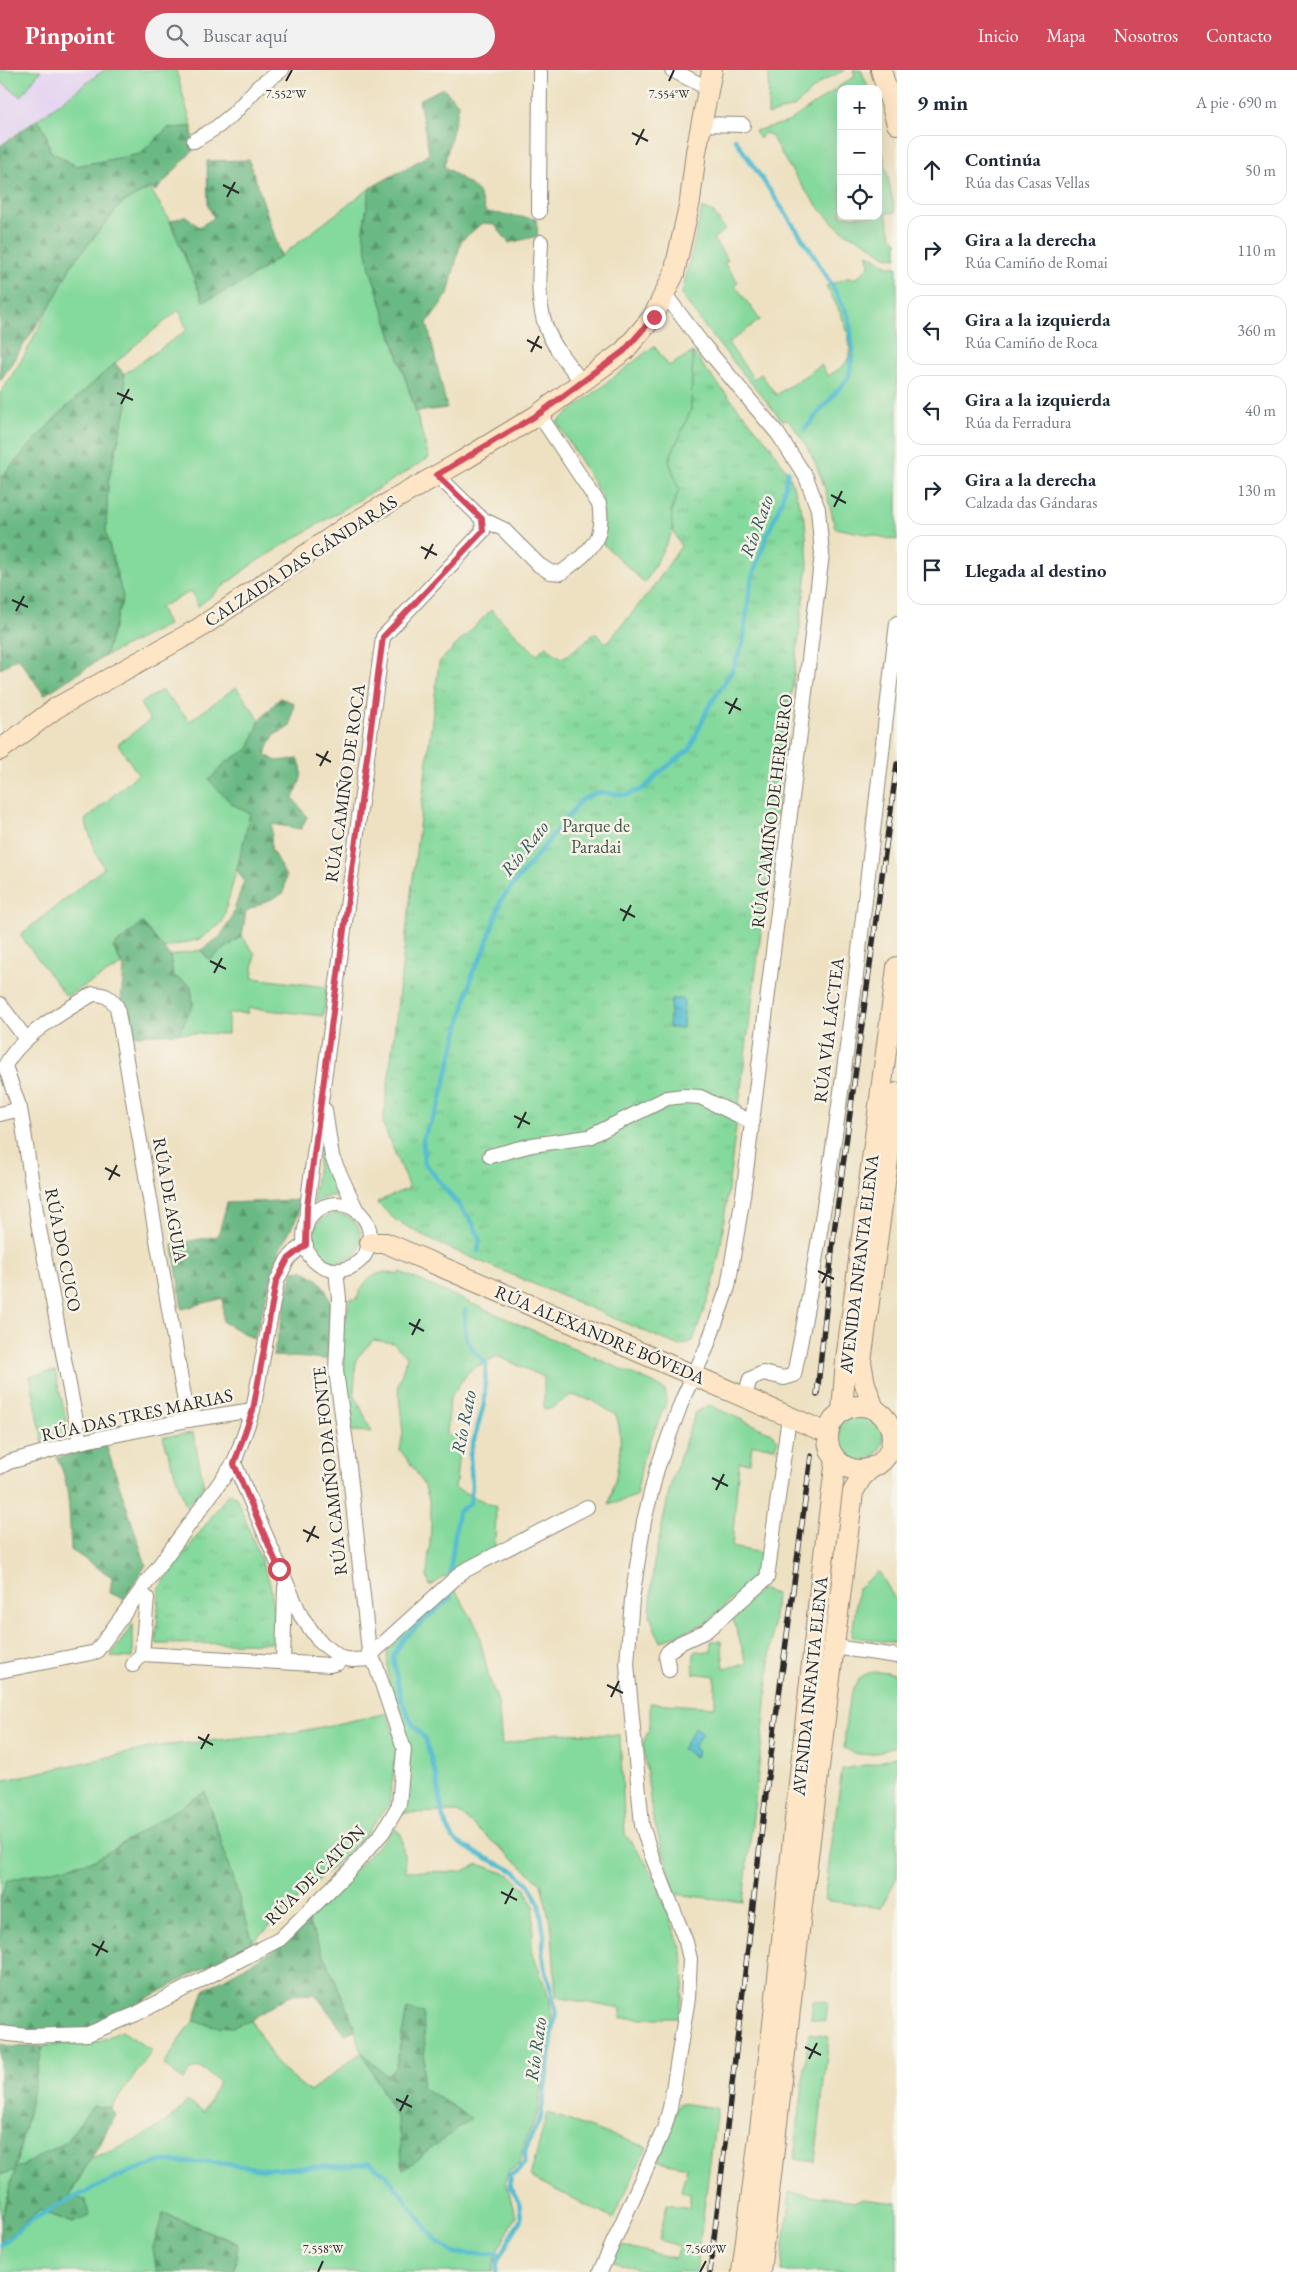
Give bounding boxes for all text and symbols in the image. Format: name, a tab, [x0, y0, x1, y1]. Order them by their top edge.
search box	[145, 13, 495, 58]
text: Pinpoint	[25, 20, 115, 51]
icon: search	[163, 21, 191, 49]
text: Buscar aquí	[203, 23, 287, 48]
text: Inicio	[978, 24, 1019, 47]
text: Mapa	[1047, 24, 1086, 47]
text: Nosotros	[1114, 24, 1178, 47]
text: Contacto	[1206, 24, 1272, 47]
map controls	[837, 85, 882, 220]
button: +	[837, 85, 882, 130]
text: 7.552°W	[266, 86, 307, 102]
text: 7.554°W	[649, 86, 690, 102]
text: 9 min	[917, 89, 968, 116]
text: A pie · 690 m	[1196, 92, 1277, 113]
button: −	[837, 130, 882, 175]
text: Continúa	[965, 147, 1041, 172]
icon: ahead	[918, 156, 946, 184]
text: 50 m	[1245, 160, 1276, 181]
text: Rúa das Casas Vellas	[965, 172, 1090, 193]
button: locate	[837, 175, 882, 220]
text: Gira a la derecha	[965, 227, 1096, 252]
icon: right	[918, 236, 946, 264]
text: 110 m	[1237, 240, 1276, 261]
text: Rúa Camiño de Romai	[965, 252, 1108, 273]
route end	[643, 306, 666, 329]
text: Gira a la izquierda	[965, 307, 1111, 332]
icon: left	[918, 316, 946, 344]
text: 360 m	[1237, 320, 1276, 341]
text: Rúa Camiño de Roca	[965, 332, 1098, 353]
text: Gira a la izquierda	[965, 387, 1111, 412]
icon: left	[918, 396, 946, 424]
text: 40 m	[1245, 400, 1276, 421]
text: Rúa da Ferradura	[965, 412, 1071, 433]
text: Gira a la derecha	[965, 467, 1096, 492]
icon: right	[918, 476, 946, 504]
text: 130 m	[1237, 480, 1276, 501]
street label: CALZADA DAS GÁNDARAS	[200, 490, 401, 632]
water label: Río Rato	[734, 492, 779, 561]
text: Calzada das Gándaras	[965, 492, 1097, 513]
icon: arrive	[918, 556, 946, 584]
text: Llegada al destino	[965, 558, 1107, 583]
street label: RÚA CAMIÑO DE ROCA	[319, 682, 370, 884]
street label: RÚA CAMIÑO DE HERRERO	[746, 693, 797, 929]
park label: Parque de Paradai	[562, 814, 630, 858]
water label: Río Rato	[494, 815, 554, 881]
street label: RÚA VÍA LÁCTEA	[808, 955, 849, 1104]
street label: RÚA DE AGUIA	[148, 1136, 193, 1265]
street label: AVENIDA INFANTA ELENA	[834, 1152, 883, 1376]
street label: RÚA DO CUCO	[40, 1186, 87, 1314]
street label: RÚA ALEXANDRE BÓVEDA	[492, 1280, 709, 1390]
street label: RÚA CAMIÑO DA FONTE	[307, 1366, 352, 1577]
street label: RÚA DAS TRES MARIAS	[39, 1383, 235, 1446]
water label: Río Rato	[445, 1388, 482, 1456]
route start	[268, 1558, 291, 1581]
street label: AVENIDA INFANTA ELENA	[786, 1574, 833, 1798]
street label: RÚA DE CATÓN	[260, 1819, 370, 1930]
water label: Río Rato	[519, 2015, 552, 2083]
text: 7.558°W	[303, 2241, 344, 2257]
text: 7.560°W	[686, 2241, 727, 2257]

